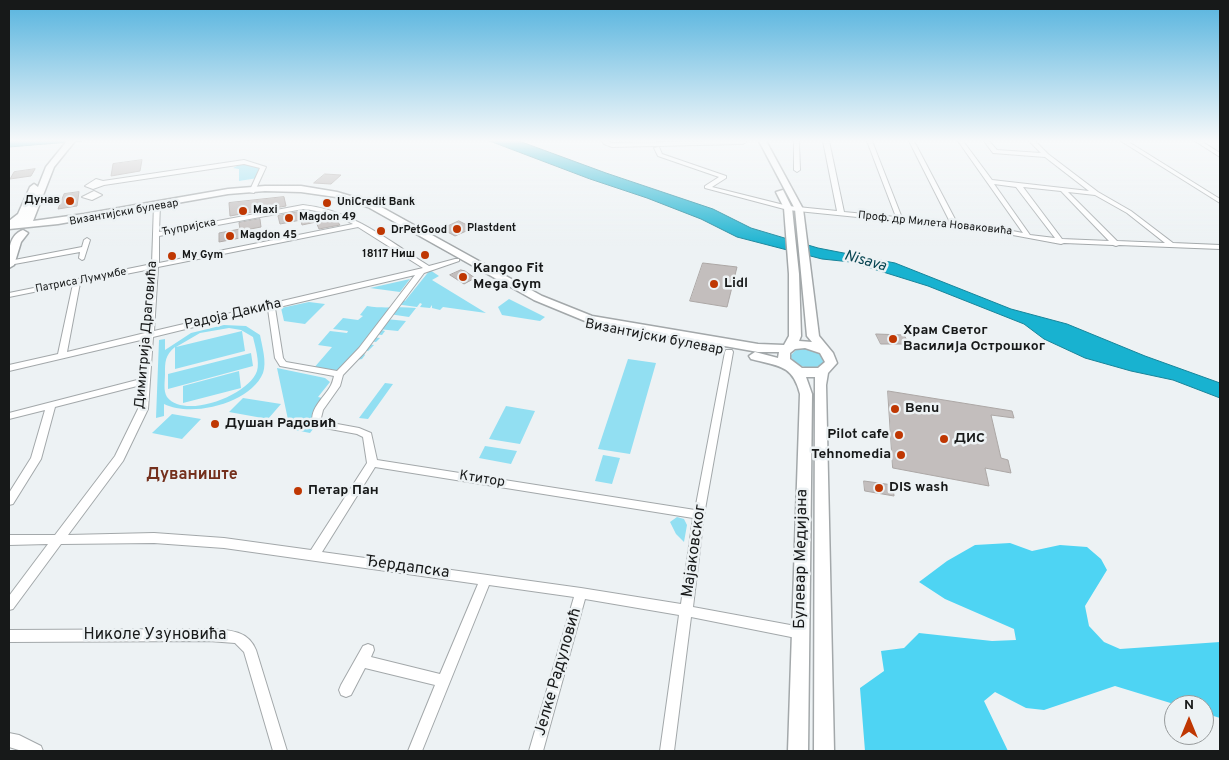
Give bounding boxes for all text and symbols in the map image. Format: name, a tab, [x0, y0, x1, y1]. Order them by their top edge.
place label: Дунав	[25, 194, 60, 208]
marker: Дунав	[64, 195, 76, 207]
place label: UniCredit Bank	[337, 196, 415, 210]
street label: Византијски булевар	[68, 197, 180, 229]
marker: UniCredit Bank	[321, 197, 333, 209]
place label: Maxi	[253, 204, 278, 218]
marker: Maxi	[237, 205, 249, 217]
street label: Проф. др Милета Новаковића	[857, 209, 1013, 239]
place label: Magdon 49	[299, 211, 356, 225]
marker: Magdon 49	[283, 212, 295, 224]
street label: Ћупријска	[161, 216, 217, 240]
place label: Plastdent	[467, 222, 516, 236]
marker: Plastdent	[451, 223, 463, 235]
place label: DrPetGood	[391, 224, 447, 238]
marker: DrPetGood	[375, 225, 387, 237]
place label: Magdon 45	[240, 229, 297, 243]
marker: Magdon 45	[224, 230, 236, 242]
water label: Nisava	[842, 247, 888, 277]
place label: 18117 Ниш	[362, 248, 415, 262]
place label: My Gym	[182, 249, 223, 263]
marker: 18117 Ниш	[419, 249, 431, 261]
marker: My Gym	[166, 250, 178, 262]
street label: Димитрија Драговића	[132, 260, 162, 410]
place label: Kangoo Fit Mega Gym	[473, 261, 544, 294]
street label: Патриса Лумумбе	[34, 266, 128, 296]
marker: Kangoo Fit Mega Gym	[457, 271, 469, 283]
place label: Lidl	[724, 276, 748, 292]
marker: Lidl	[708, 278, 720, 290]
street label: Радоја Дакића	[183, 296, 283, 334]
street label: Византијски булевар	[583, 316, 725, 360]
place label: Храм Светог Василија Острошког	[903, 323, 1045, 356]
marker: Храм Светог Василија Острошког	[887, 333, 899, 345]
place label: Benu	[905, 401, 939, 417]
marker: Benu	[889, 403, 901, 415]
place label: Душан Радовић	[225, 416, 336, 432]
marker: Душан Радовић	[209, 418, 221, 430]
place label: Pilot cafe	[827, 427, 889, 443]
marker: Pilot cafe	[893, 429, 905, 441]
place label: ДИС	[954, 431, 985, 447]
marker: ДИС	[938, 433, 950, 445]
place label: Tehnomedia	[811, 447, 891, 463]
marker: Tehnomedia	[895, 449, 907, 461]
district label: Дуваниште	[146, 466, 238, 486]
street label: Ктитор	[458, 468, 506, 492]
place label: DIS wash	[889, 480, 948, 496]
marker: DIS wash	[873, 482, 885, 494]
place label: Петар Пан	[308, 483, 379, 499]
marker: Петар Пан	[292, 485, 304, 497]
street label: Булевар Медијана	[791, 489, 813, 629]
street label: Мајаковског	[679, 503, 711, 599]
street label: Ђердапска	[363, 553, 451, 583]
street label: Јелке Радуловић	[532, 606, 586, 738]
street label: Николе Узуновића	[83, 626, 227, 646]
north arrow	[1164, 695, 1214, 745]
text: N	[1184, 697, 1194, 714]

